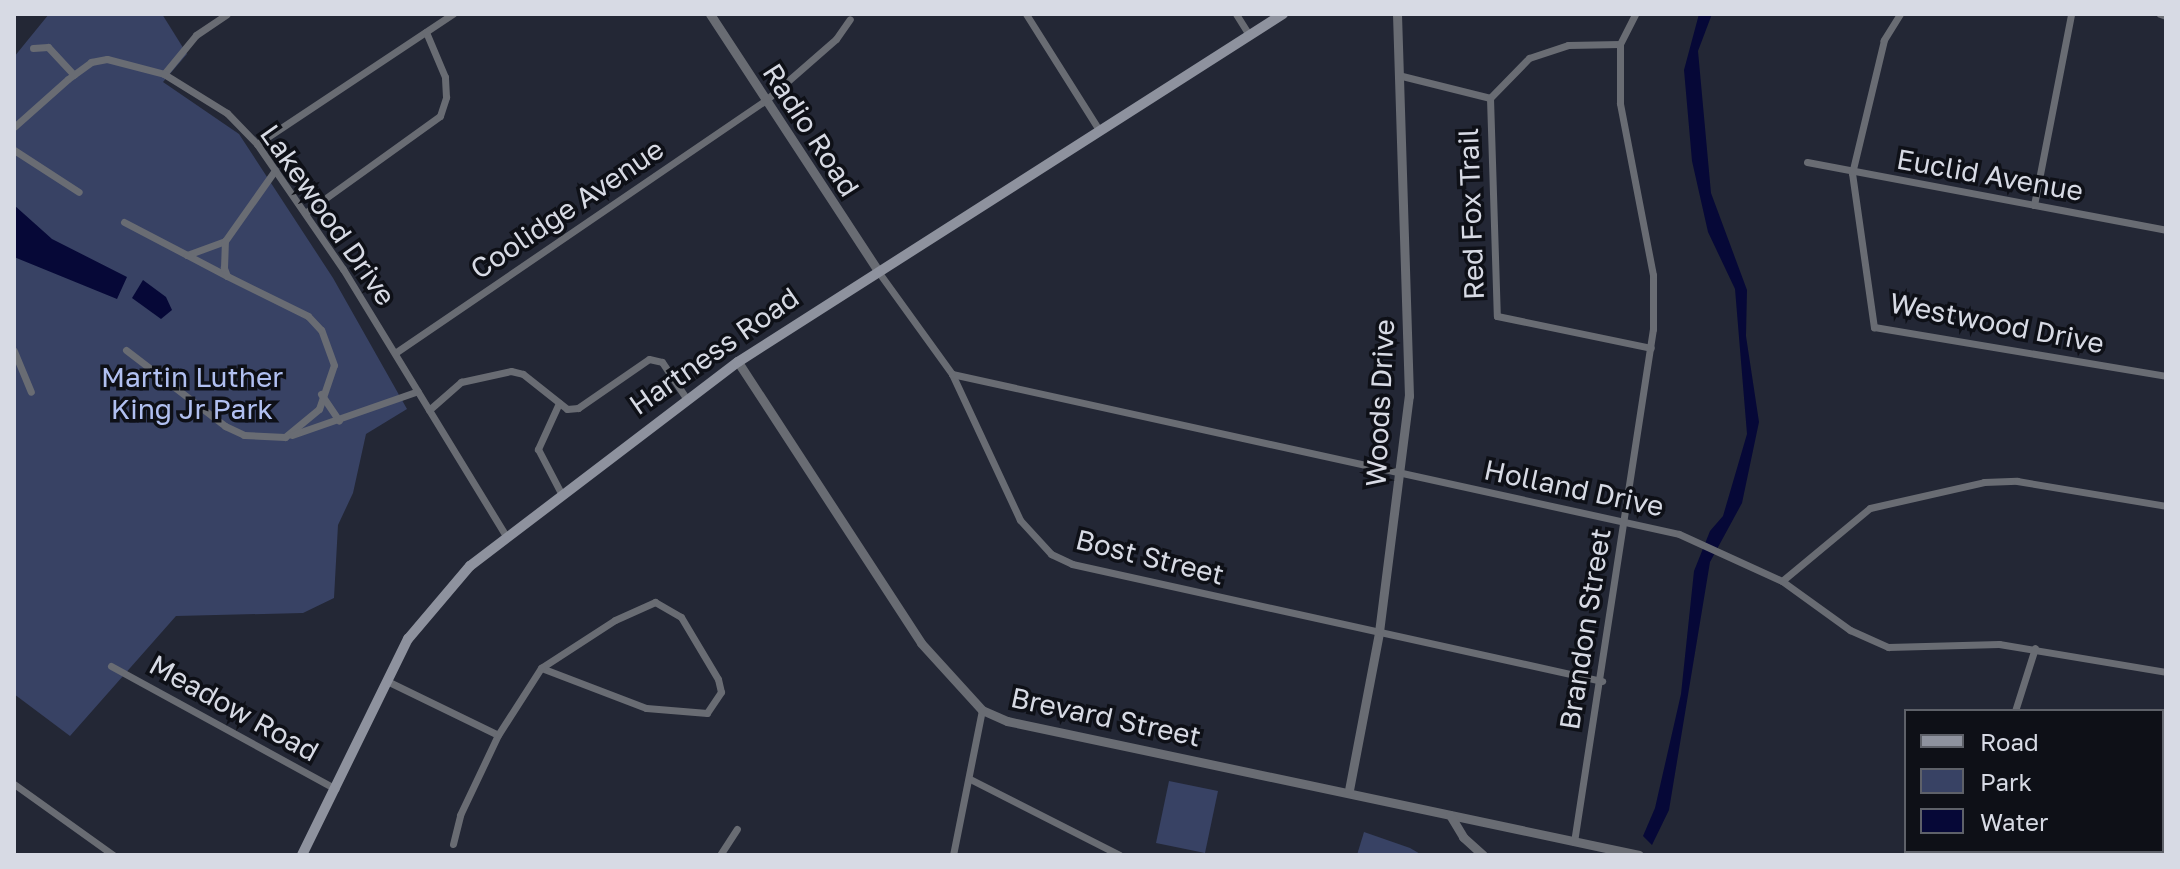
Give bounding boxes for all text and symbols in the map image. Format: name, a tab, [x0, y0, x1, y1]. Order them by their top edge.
street label: Radio Road	[756, 57, 866, 203]
street label: Lakewood Drive	[253, 118, 403, 312]
street label: Red Fox Trail	[1451, 127, 1491, 301]
street label: Coolidge Avenue	[464, 132, 670, 286]
street label: Euclid Avenue	[1894, 142, 2086, 208]
street label: Hartness Road	[623, 280, 805, 422]
street label: Westwood Drive	[1887, 286, 2107, 360]
street label: Woods Drive	[1359, 318, 1401, 488]
park label: Martin Luther King Jr Park	[101, 360, 283, 426]
street label: Holland Drive	[1481, 453, 1667, 523]
street label: Bost Street	[1072, 522, 1228, 592]
street label: Brandon Street	[1552, 526, 1618, 732]
street label: Meadow Road	[144, 648, 324, 768]
street label: Brevard Street	[1008, 680, 1204, 754]
legend	[1904, 709, 2164, 853]
text: Road	[1980, 727, 2039, 756]
text: Park	[1980, 767, 2032, 796]
text: Water	[1980, 807, 2048, 836]

